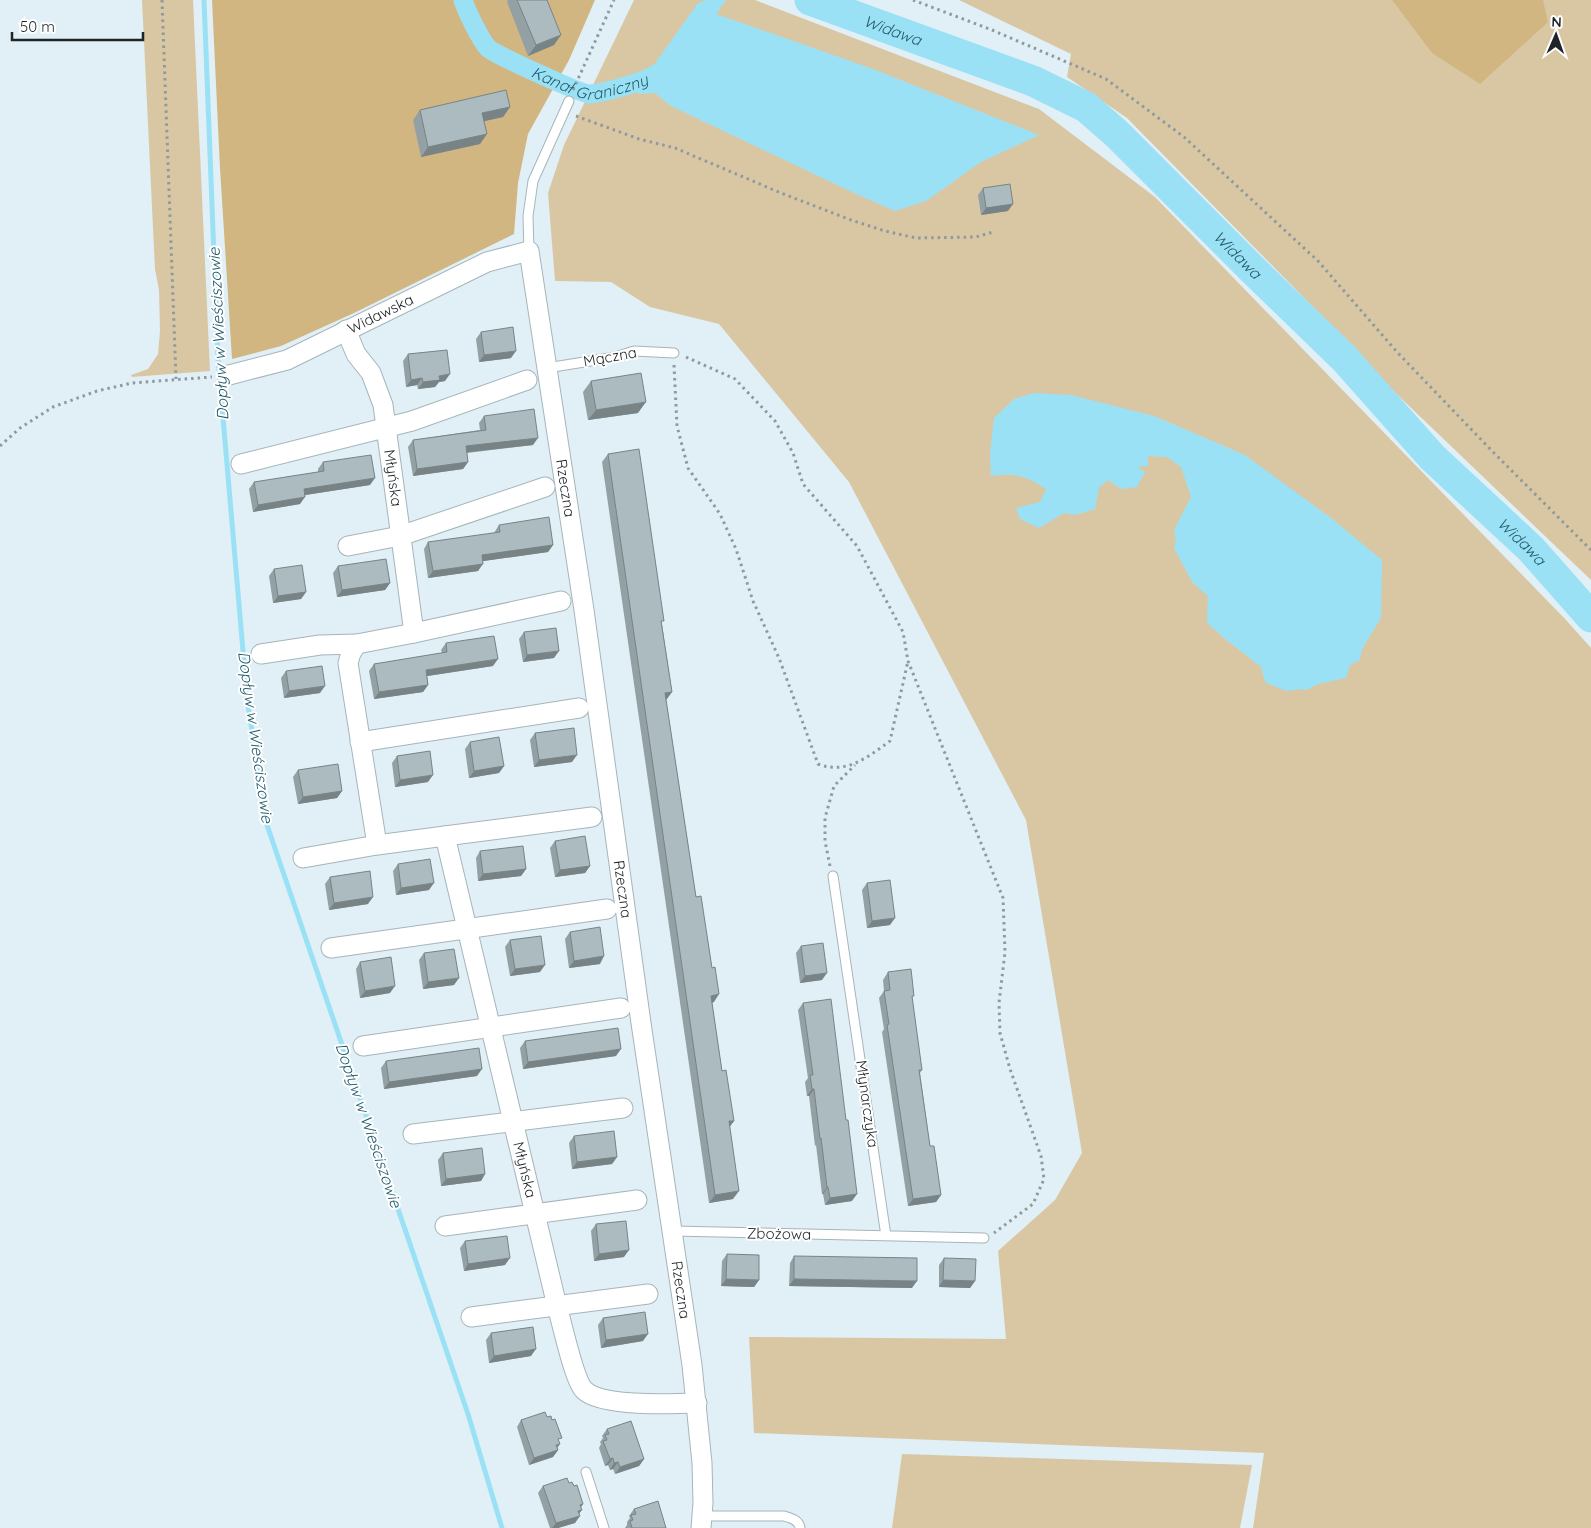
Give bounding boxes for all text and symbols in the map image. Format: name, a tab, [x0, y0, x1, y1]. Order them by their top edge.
scale bar	[12, 10, 144, 42]
water label: Widawa	[861, 10, 926, 50]
north arrow	[1531, 10, 1581, 60]
text: N	[1551, 13, 1562, 31]
text: 50 m	[20, 17, 55, 36]
water label: Kanał Graniczny	[528, 62, 652, 104]
water label: Widawa	[1209, 226, 1267, 284]
water label: Dopływ w Wieściszowie	[203, 246, 233, 421]
street label: Widawska	[344, 290, 416, 338]
street label: Mączna	[582, 342, 638, 371]
street label: Młyńska	[380, 448, 407, 507]
street label: Rzeczna	[552, 458, 580, 518]
water label: Widawa	[1493, 513, 1551, 570]
water label: Dopływ w Wieściszowie	[234, 650, 278, 825]
street label: Rzeczna	[610, 859, 636, 919]
water label: Dopływ w Wieściszowie	[331, 1040, 407, 1211]
street label: Młynarczyka	[852, 1059, 883, 1149]
street label: Młyńska	[509, 1140, 541, 1200]
street label: Zbożowa	[747, 1223, 811, 1244]
street label: Rzeczna	[668, 1260, 695, 1320]

